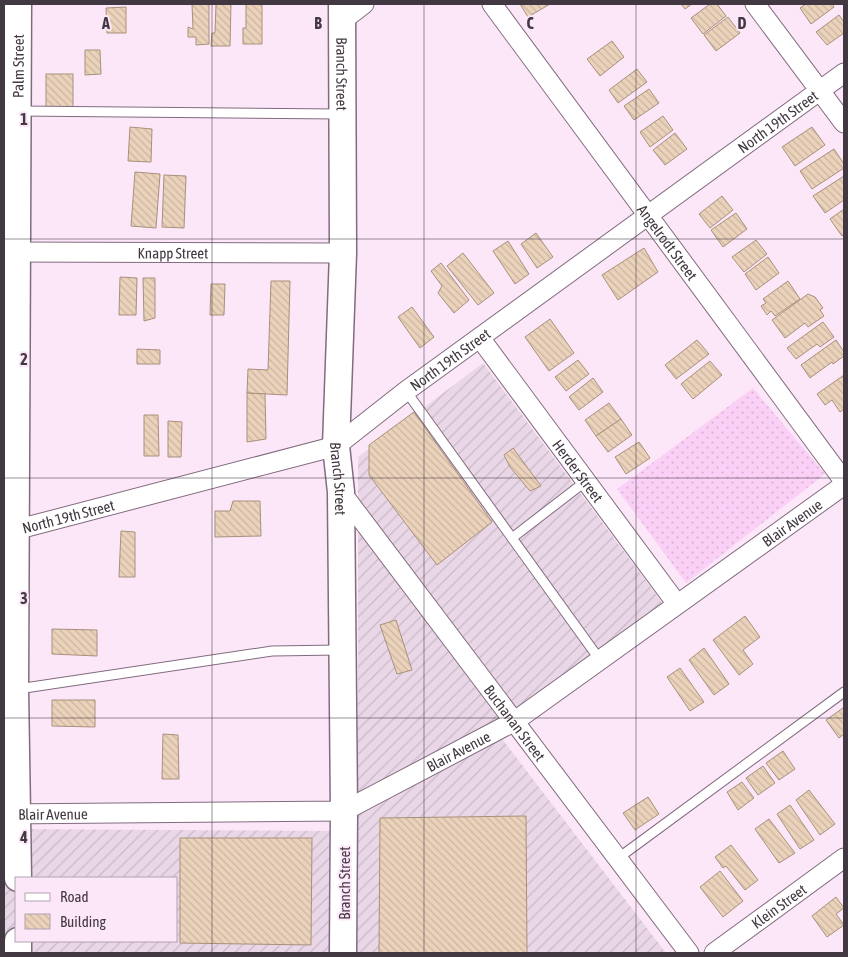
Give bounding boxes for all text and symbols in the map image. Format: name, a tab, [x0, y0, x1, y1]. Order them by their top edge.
text: A	[101, 14, 110, 32]
text: B	[314, 14, 322, 32]
text: C	[526, 14, 534, 32]
text: D	[738, 14, 747, 32]
street label: Palm Street	[9, 34, 26, 98]
street label: Branch Street	[334, 37, 351, 111]
street label: North 19th Street	[734, 87, 821, 156]
text: 1	[20, 110, 28, 128]
street label: Angelrodt Street	[634, 201, 701, 283]
street label: Knapp Street	[138, 244, 208, 261]
street label: North 19th Street	[407, 324, 493, 394]
text: 2	[20, 350, 28, 368]
street label: Herder Street	[550, 436, 607, 505]
street label: Branch Street	[327, 442, 350, 515]
street label: Blair Avenue	[759, 495, 825, 550]
street label: North 19th Street	[20, 496, 116, 536]
text: 3	[20, 589, 28, 607]
street label: Buchanan Street	[481, 681, 549, 764]
street label: Blair Avenue	[423, 727, 493, 775]
street label: Blair Avenue	[18, 805, 88, 822]
text: 4	[19, 828, 28, 846]
street label: Branch Street	[336, 846, 353, 920]
legend	[15, 877, 178, 942]
street label: Klein Street	[748, 880, 809, 931]
text: Road	[60, 888, 89, 905]
text: Building	[60, 913, 106, 930]

